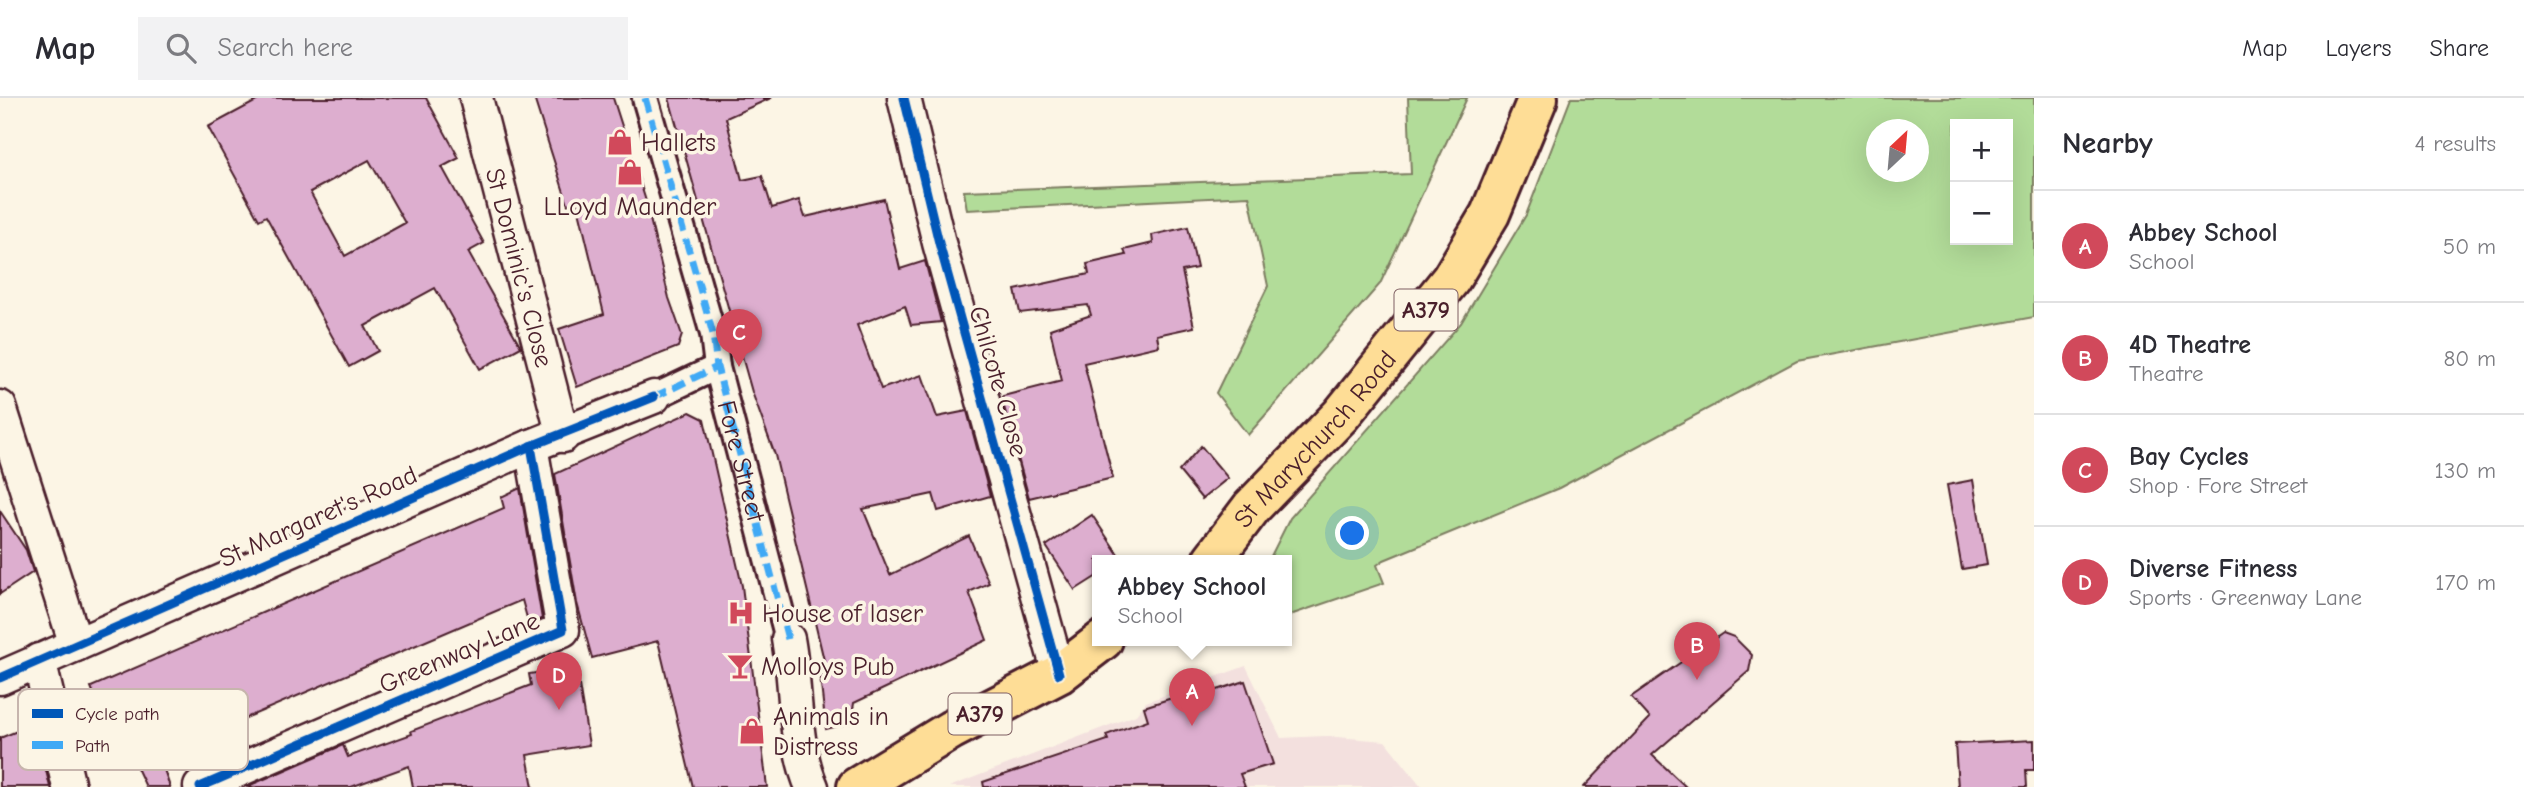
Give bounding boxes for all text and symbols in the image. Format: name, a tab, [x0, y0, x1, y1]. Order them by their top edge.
search box	[138, 17, 628, 80]
text: Map	[35, 29, 96, 67]
icon: search	[162, 29, 200, 67]
text: Search here	[218, 33, 353, 63]
text: Map	[2242, 34, 2288, 62]
text: Layers	[2326, 34, 2391, 62]
text: Share	[2429, 34, 2489, 62]
north arrow	[1866, 119, 1929, 182]
map controls	[1950, 119, 2013, 245]
button: +	[1950, 119, 2013, 182]
text: Nearby	[2062, 126, 2153, 161]
shop icon: Hallets	[605, 127, 635, 157]
place label: Hallets	[641, 128, 716, 158]
text: 4 results	[2414, 130, 2496, 157]
shop icon: LLoyd Maunder	[615, 157, 645, 187]
street label: St Dominic's Close	[479, 165, 559, 371]
button: −	[1950, 182, 2013, 245]
place label: LLoyd Maunder	[544, 192, 717, 222]
text: Abbey School	[2129, 218, 2278, 248]
text: A	[2079, 233, 2091, 260]
text: 50 m	[2443, 233, 2496, 260]
text: School	[2129, 248, 2194, 275]
road number: A379	[1394, 290, 1458, 330]
street label: Chilcote Close	[962, 303, 1034, 460]
pin: C	[716, 309, 762, 367]
text: 4D Theatre	[2129, 330, 2251, 360]
street label: St Marychurch Road	[1228, 345, 1403, 534]
text: B	[2078, 345, 2092, 372]
text: 80 m	[2443, 345, 2496, 372]
text: Theatre	[2129, 360, 2204, 387]
street label: Fore Street	[710, 397, 771, 527]
text: Bay Cycles	[2129, 442, 2249, 472]
text: C	[2078, 457, 2092, 484]
text: 130 m	[2435, 457, 2496, 484]
street label: St Margaret's Road	[215, 460, 422, 574]
text: Shop · Fore Street	[2129, 472, 2307, 499]
your location	[1335, 516, 1369, 550]
text: Diverse Fitness	[2129, 554, 2297, 584]
popup	[1092, 555, 1292, 646]
text: D	[2078, 569, 2092, 596]
text: 170 m	[2435, 569, 2496, 596]
text: Abbey School	[1118, 572, 1266, 602]
text: Sports · Greenway Lane	[2129, 584, 2362, 611]
hospital icon: House of laser	[726, 598, 756, 628]
place label: House of laser	[762, 599, 924, 629]
text: School	[1118, 602, 1183, 629]
street label: Greenway Lane	[375, 606, 544, 700]
pin: B	[1674, 622, 1720, 680]
bar icon: Molloys Pub	[725, 651, 755, 681]
pin: D	[536, 652, 582, 710]
place label: Molloys Pub	[761, 652, 894, 682]
pin: A	[1169, 668, 1215, 726]
legend	[18, 689, 248, 770]
road number: A379	[948, 694, 1012, 734]
place label: Animals in Distress	[773, 702, 889, 762]
text: Cycle path	[75, 703, 160, 725]
shop icon: Animals in Distress	[737, 716, 767, 746]
text: Path	[75, 735, 110, 757]

